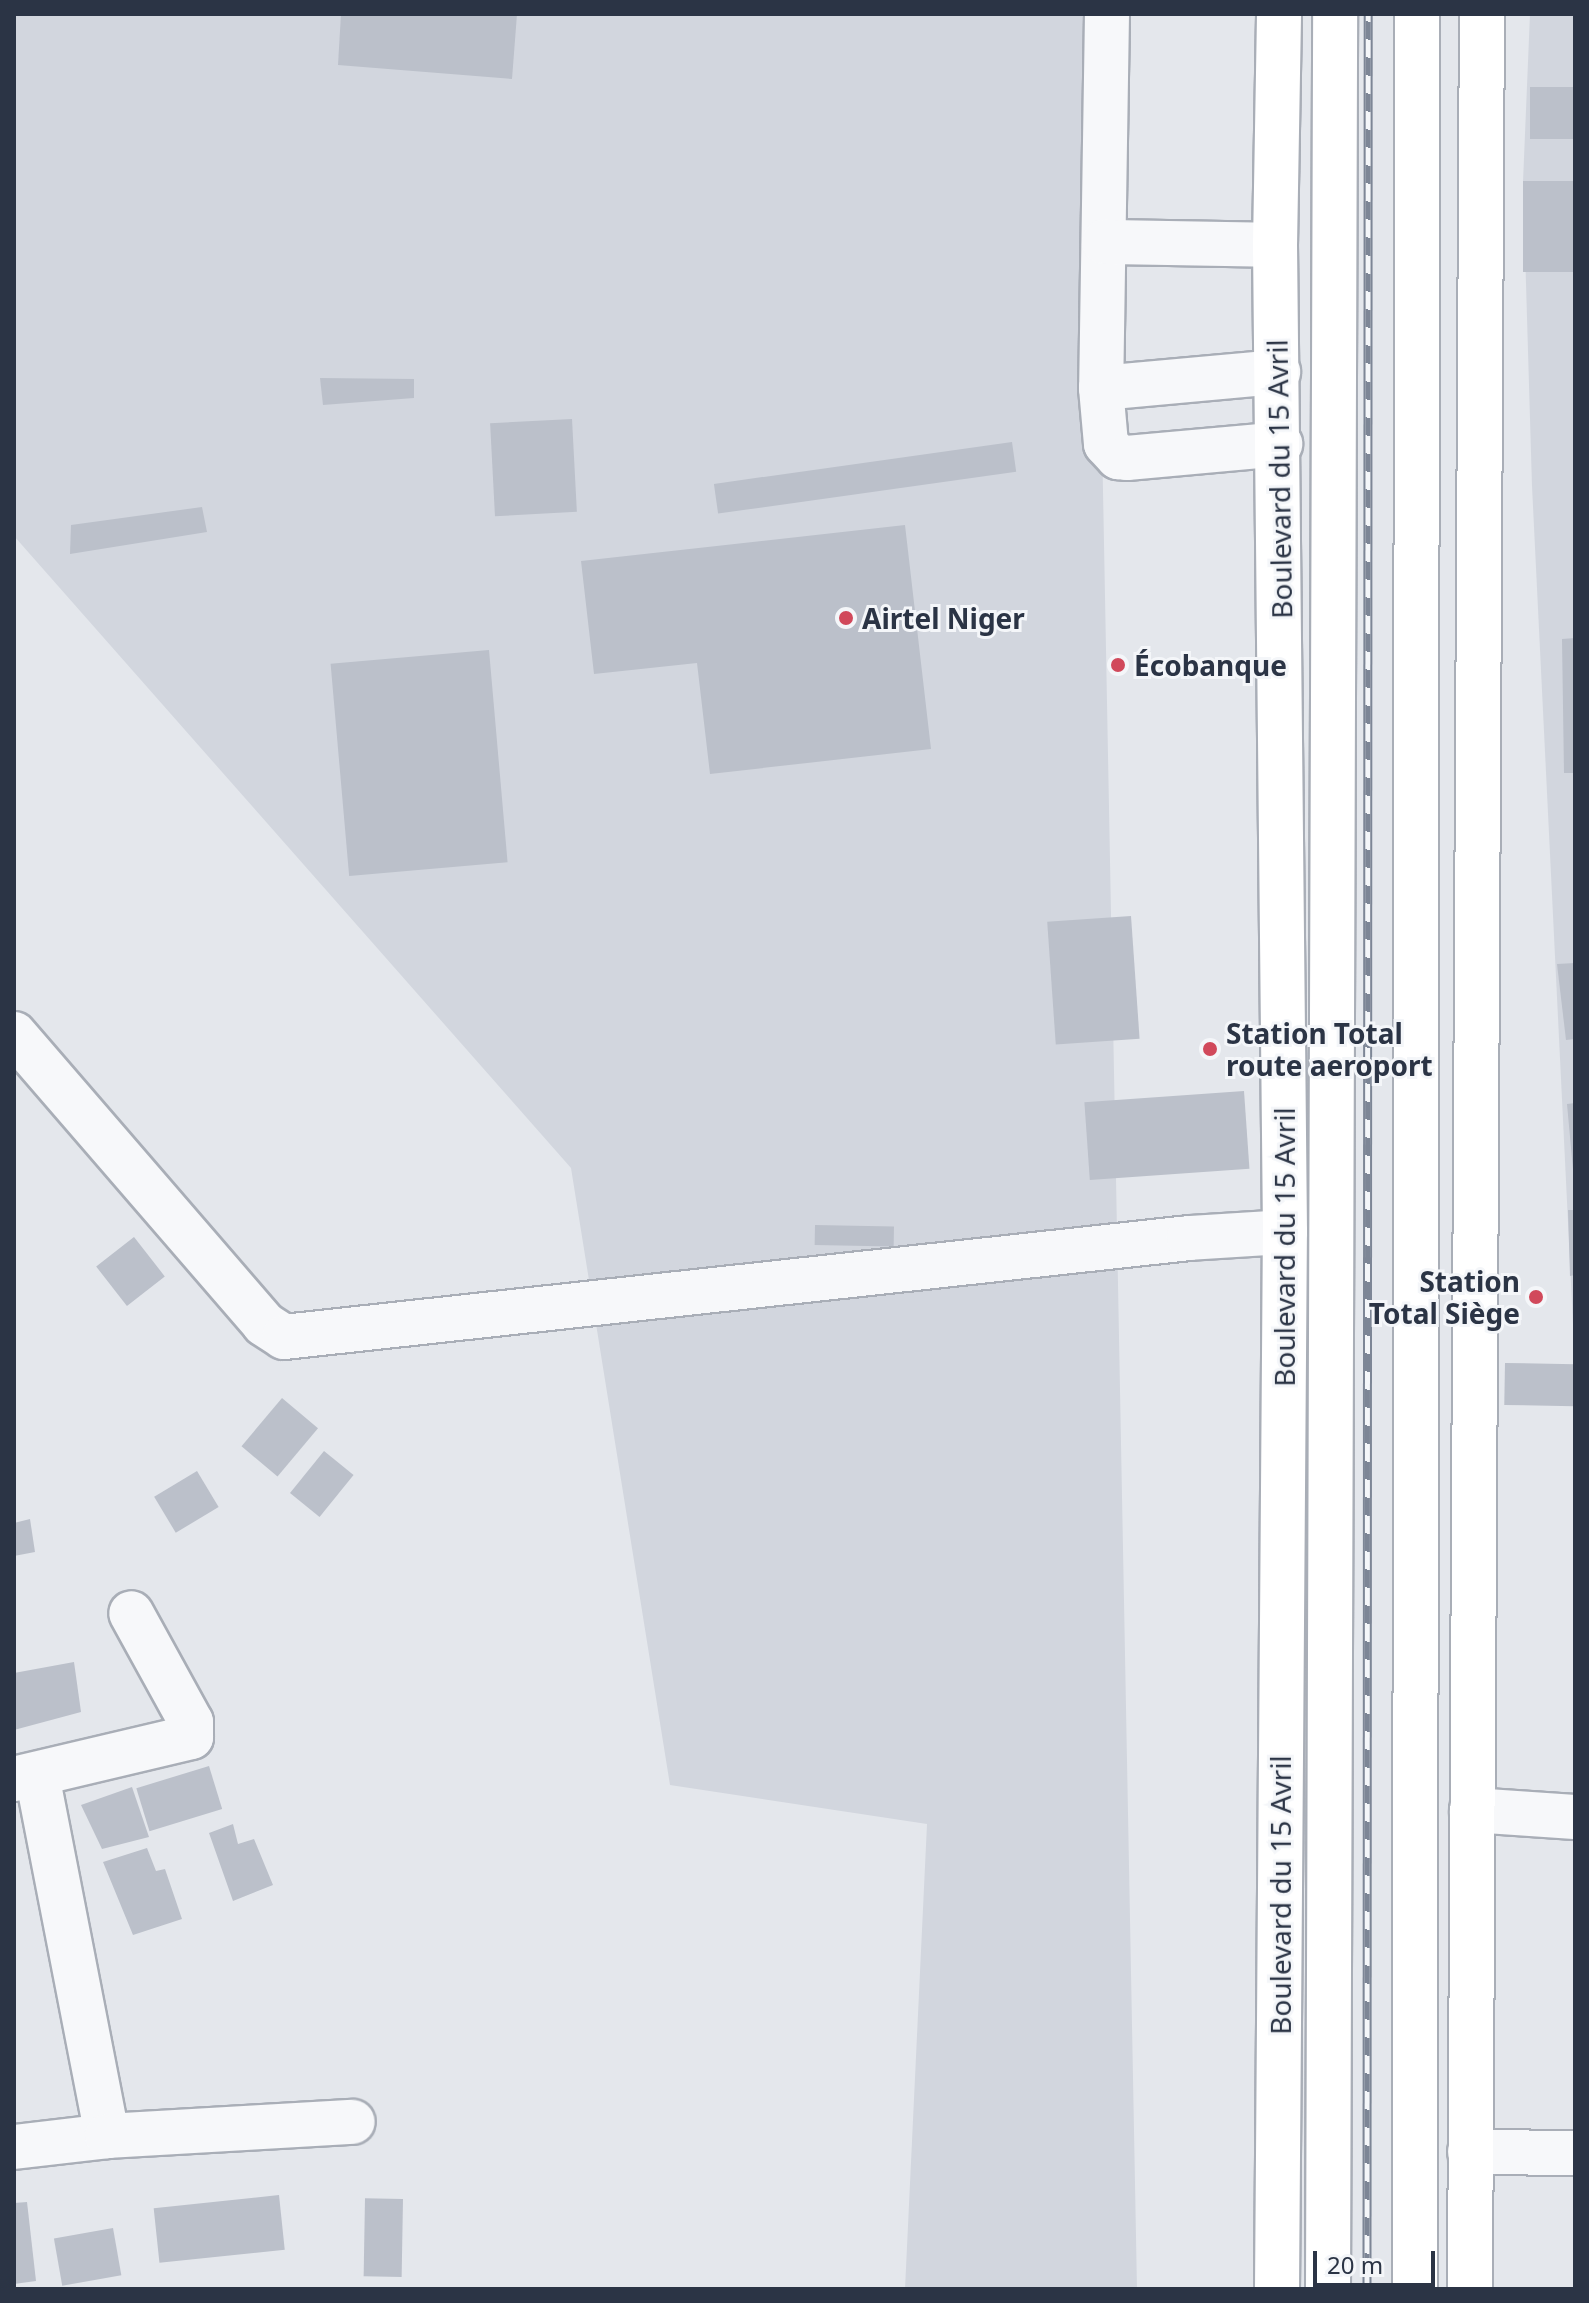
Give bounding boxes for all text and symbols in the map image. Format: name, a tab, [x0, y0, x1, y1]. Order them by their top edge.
street label: Boulevard du 15 Avril	[1260, 339, 1298, 619]
place label: Airtel Niger	[862, 601, 1025, 635]
marker: Airtel Niger	[837, 609, 855, 627]
place label: Écobanque	[1134, 648, 1287, 682]
marker: Écobanque	[1109, 656, 1127, 674]
place label: Station Total route aeroport	[1226, 1016, 1433, 1082]
marker: Station Total route aeroport	[1201, 1040, 1219, 1058]
street label: Boulevard du 15 Avril	[1267, 1107, 1301, 1387]
place label: Station Total Siège	[1369, 1264, 1520, 1330]
marker: Station Total Siège	[1527, 1288, 1545, 1306]
street label: Boulevard du 15 Avril	[1263, 1755, 1297, 2035]
scale bar	[1317, 2235, 1439, 2285]
text: 20 m	[1327, 2248, 1383, 2281]

